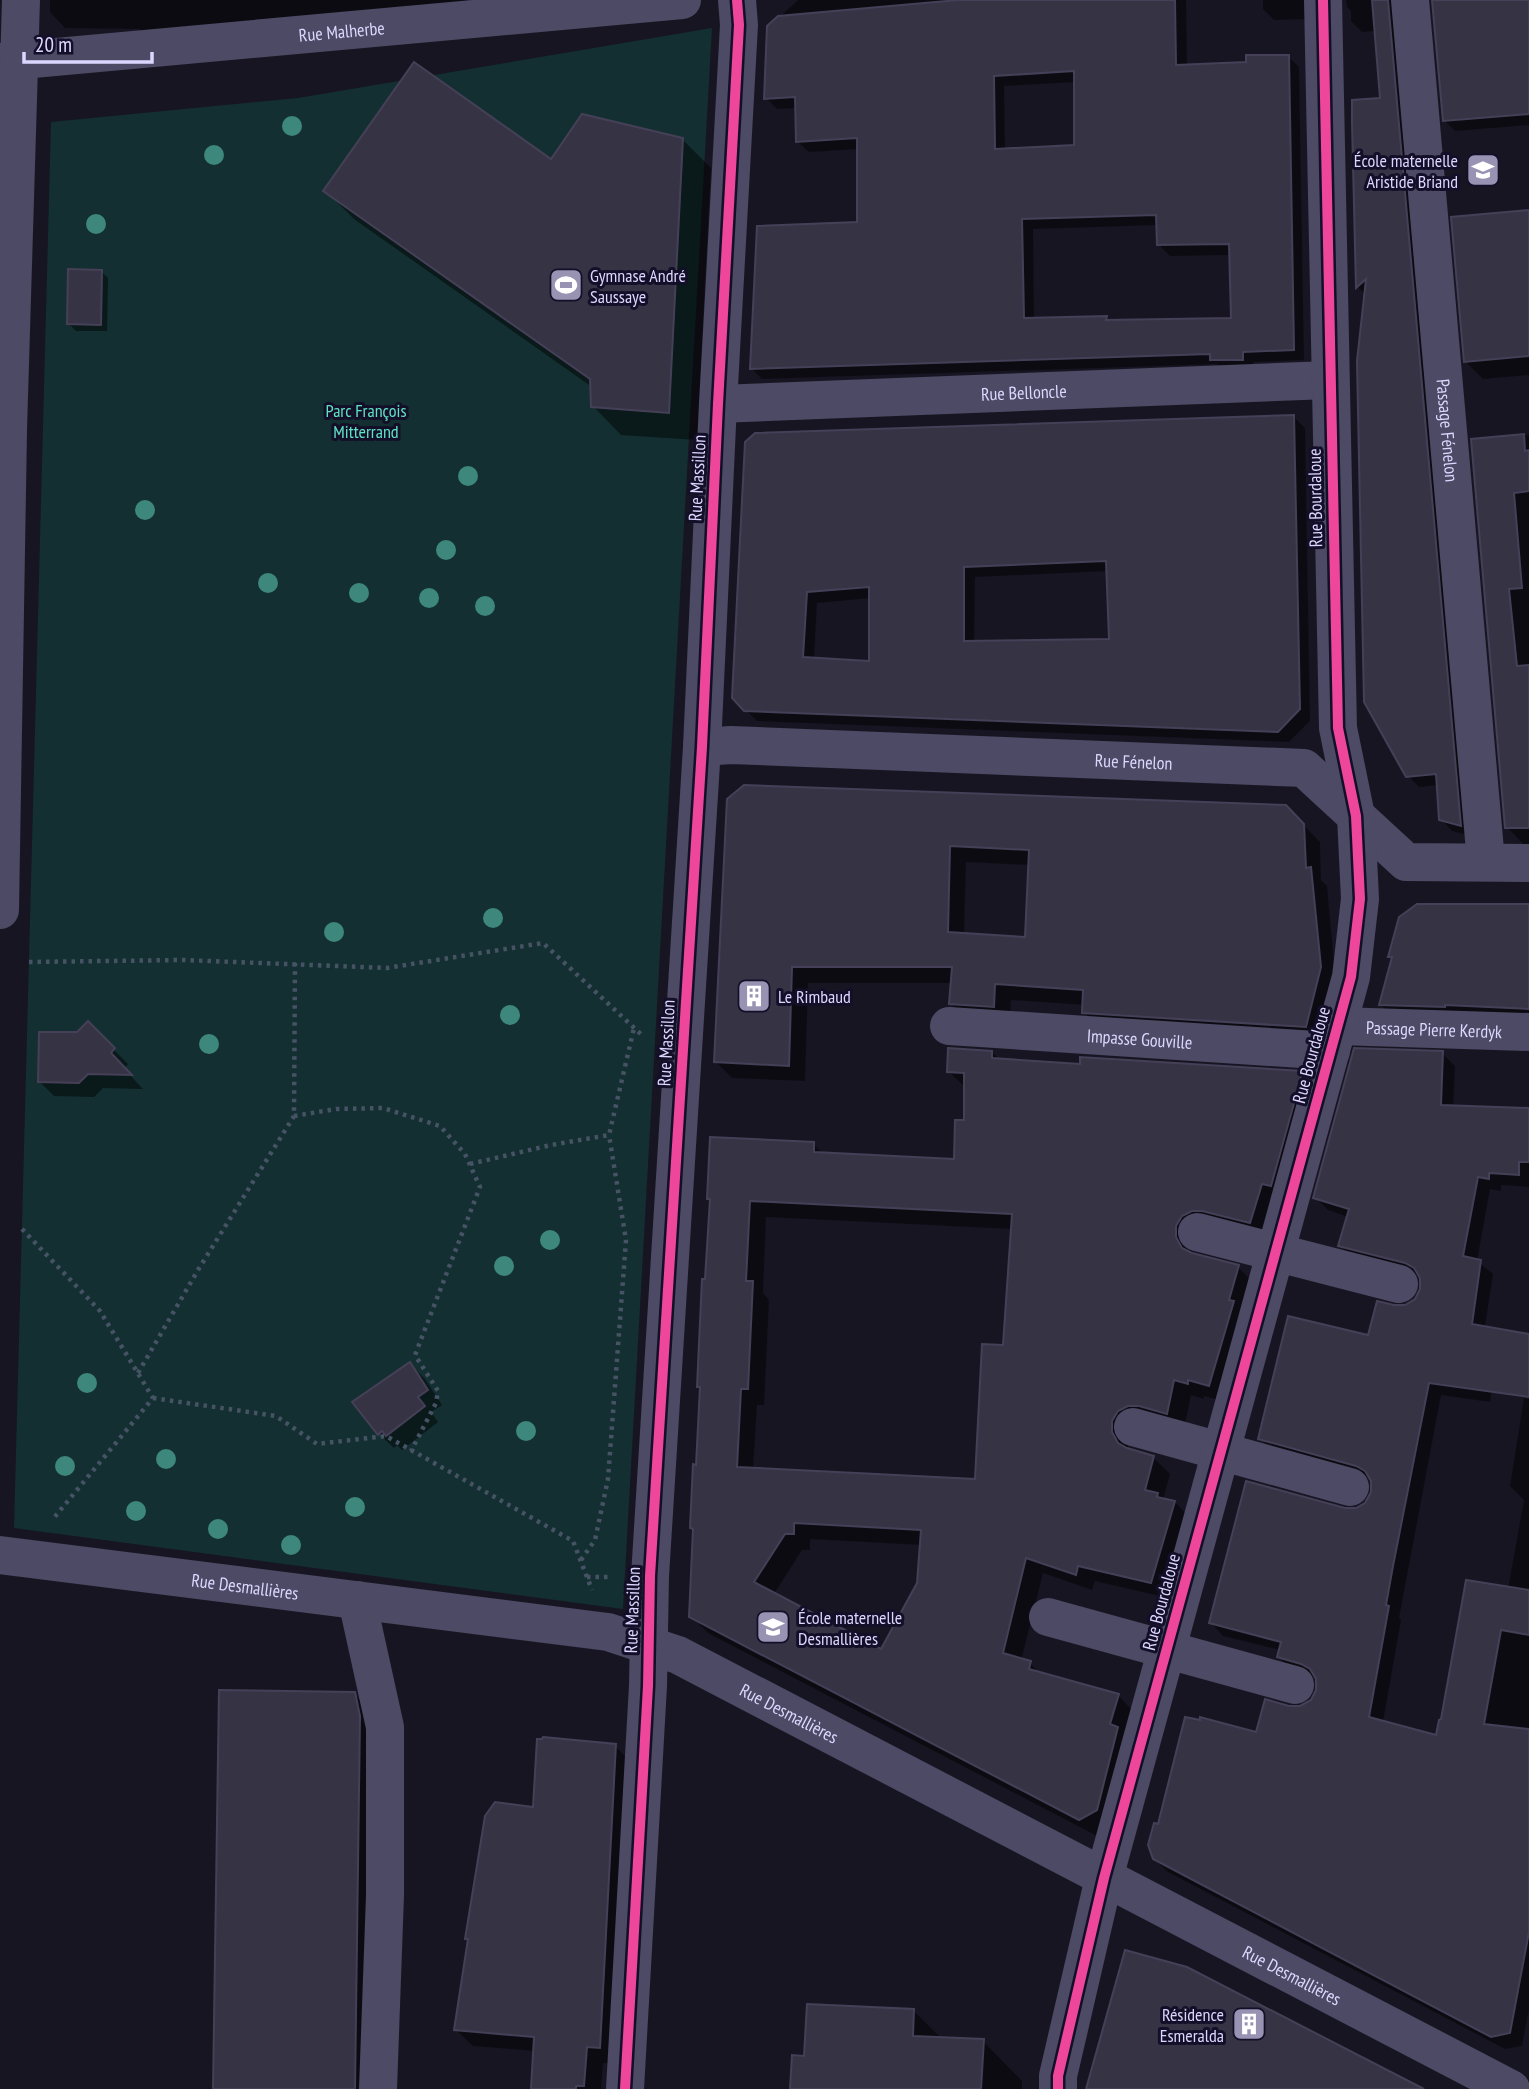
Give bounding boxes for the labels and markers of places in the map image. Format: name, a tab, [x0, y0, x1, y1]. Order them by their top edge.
place label: École maternelle Aristide Briand	[1354, 149, 1458, 193]
school or university icon: École maternelle Aristide Briand	[1464, 151, 1502, 189]
place label: Gymnase André Saussaye	[590, 264, 686, 308]
sports icon: Gymnase André Saussaye	[547, 266, 585, 304]
building icon: Le Rimbaud	[735, 977, 773, 1015]
place label: Le Rimbaud	[778, 985, 851, 1008]
place label: École maternelle Desmallières	[798, 1606, 902, 1650]
school or university icon: École maternelle Desmallières	[754, 1608, 792, 1646]
place label: Résidence Esmeralda	[1160, 2003, 1224, 2047]
building icon: Résidence Esmeralda	[1230, 2005, 1268, 2043]

